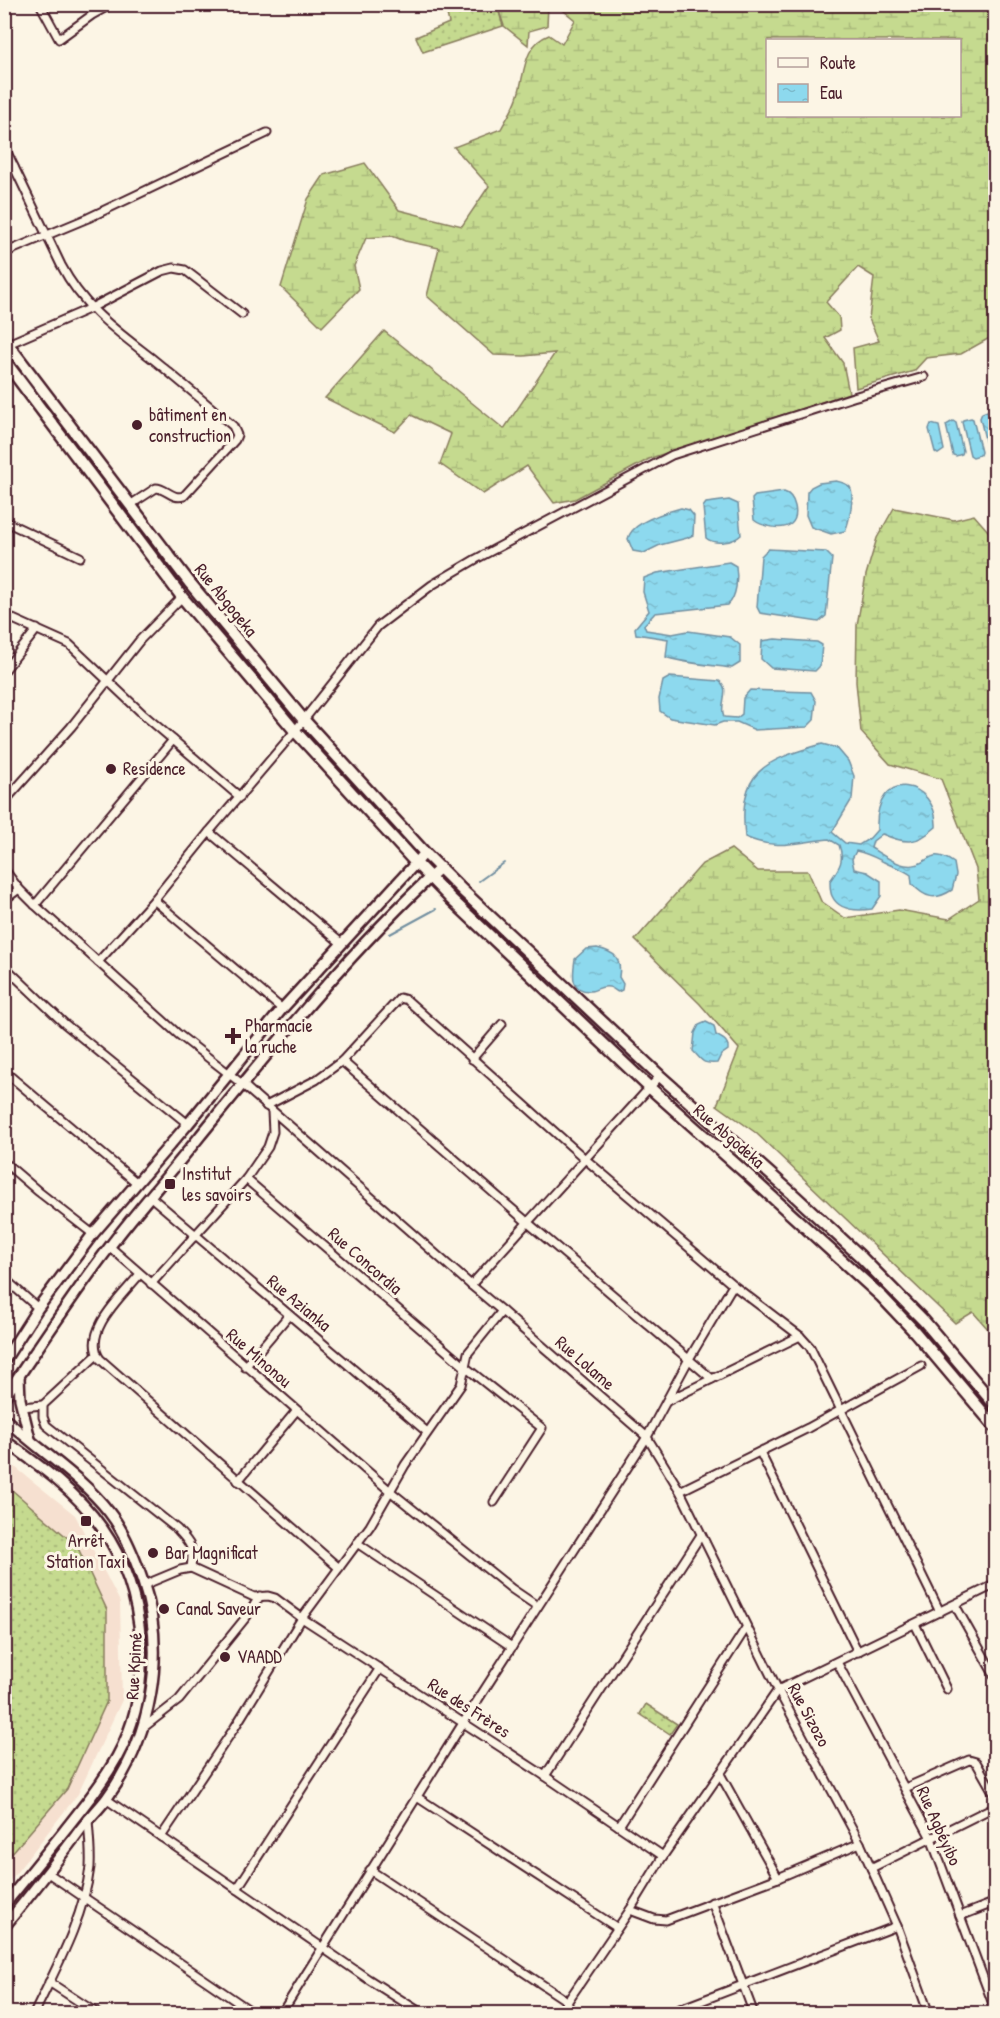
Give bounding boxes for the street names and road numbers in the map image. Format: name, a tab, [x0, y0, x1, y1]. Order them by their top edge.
street label: Rue Abgogeka	[189, 558, 264, 642]
street label: Rue Abgodeka	[688, 1098, 770, 1174]
street label: Rue Concordia	[323, 1221, 408, 1300]
street label: Rue Azianka	[262, 1268, 337, 1337]
street label: Rue Minonou	[221, 1322, 297, 1393]
street label: Rue Lolame	[550, 1330, 621, 1396]
street label: Rue Kpimé	[119, 1632, 148, 1700]
street label: Rue des Frères	[423, 1672, 515, 1744]
street label: Rue Sizozo	[782, 1678, 837, 1751]
street label: Rue Agbéyibo	[911, 1782, 968, 1869]

